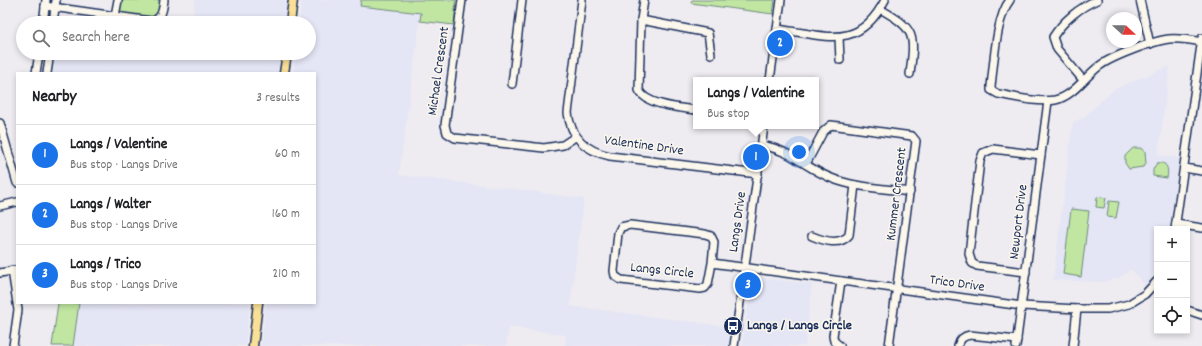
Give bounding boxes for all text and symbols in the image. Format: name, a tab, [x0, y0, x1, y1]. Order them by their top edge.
north arrow	[1106, 12, 1142, 48]
search box	[16, 16, 316, 60]
street label: Michael Crescent	[423, 25, 455, 117]
icon: search	[30, 27, 52, 49]
text: Search here	[62, 27, 130, 49]
pin: 2	[767, 28, 793, 58]
popup	[693, 77, 819, 129]
text: Langs / Valentine	[707, 83, 805, 105]
text: Nearby	[32, 86, 76, 110]
text: 3 results	[256, 89, 300, 108]
text: Bus stop	[707, 105, 750, 124]
street label: Valentine Drive	[603, 131, 685, 161]
text: Langs / Valentine	[70, 134, 167, 156]
pin: 1	[743, 142, 769, 172]
your location	[789, 142, 809, 162]
text: 1	[44, 145, 46, 164]
text: 60 m	[275, 145, 300, 164]
street label: Kummer Crescent	[881, 146, 913, 242]
text: Bus stop · Langs Drive	[70, 156, 178, 175]
street label: Newport Drive	[1004, 183, 1034, 261]
street label: Langs Drive	[724, 190, 752, 254]
text: Langs / Walter	[70, 194, 151, 216]
text: 2	[42, 205, 48, 224]
text: 160 m	[272, 205, 300, 224]
text: Bus stop · Langs Drive	[70, 216, 178, 235]
map controls	[1154, 226, 1190, 334]
button: +	[1154, 226, 1190, 262]
text: Langs / Trico	[70, 254, 141, 276]
street label: Langs Circle	[629, 258, 695, 284]
button: −	[1154, 262, 1190, 298]
text: 3	[42, 265, 48, 284]
text: 210 m	[272, 265, 300, 284]
pin: 3	[735, 270, 761, 300]
street label: Trico Drive	[928, 270, 986, 298]
text: Bus stop · Langs Drive	[70, 276, 178, 295]
button: locate	[1154, 298, 1190, 334]
bus stop icon: Langs / Langs Circle	[722, 315, 744, 337]
place label: Langs / Langs Circle	[747, 316, 852, 336]

